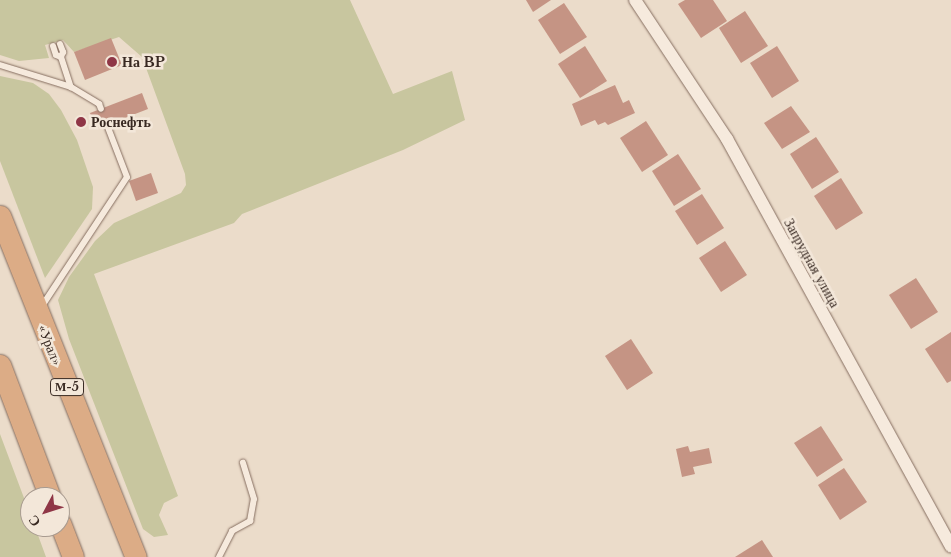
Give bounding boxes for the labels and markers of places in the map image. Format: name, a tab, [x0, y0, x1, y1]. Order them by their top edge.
place label: На BP	[122, 54, 165, 70]
marker: На BP	[106, 56, 118, 68]
place label: Роснефть	[91, 114, 151, 130]
marker: Роснефть	[75, 116, 87, 128]

